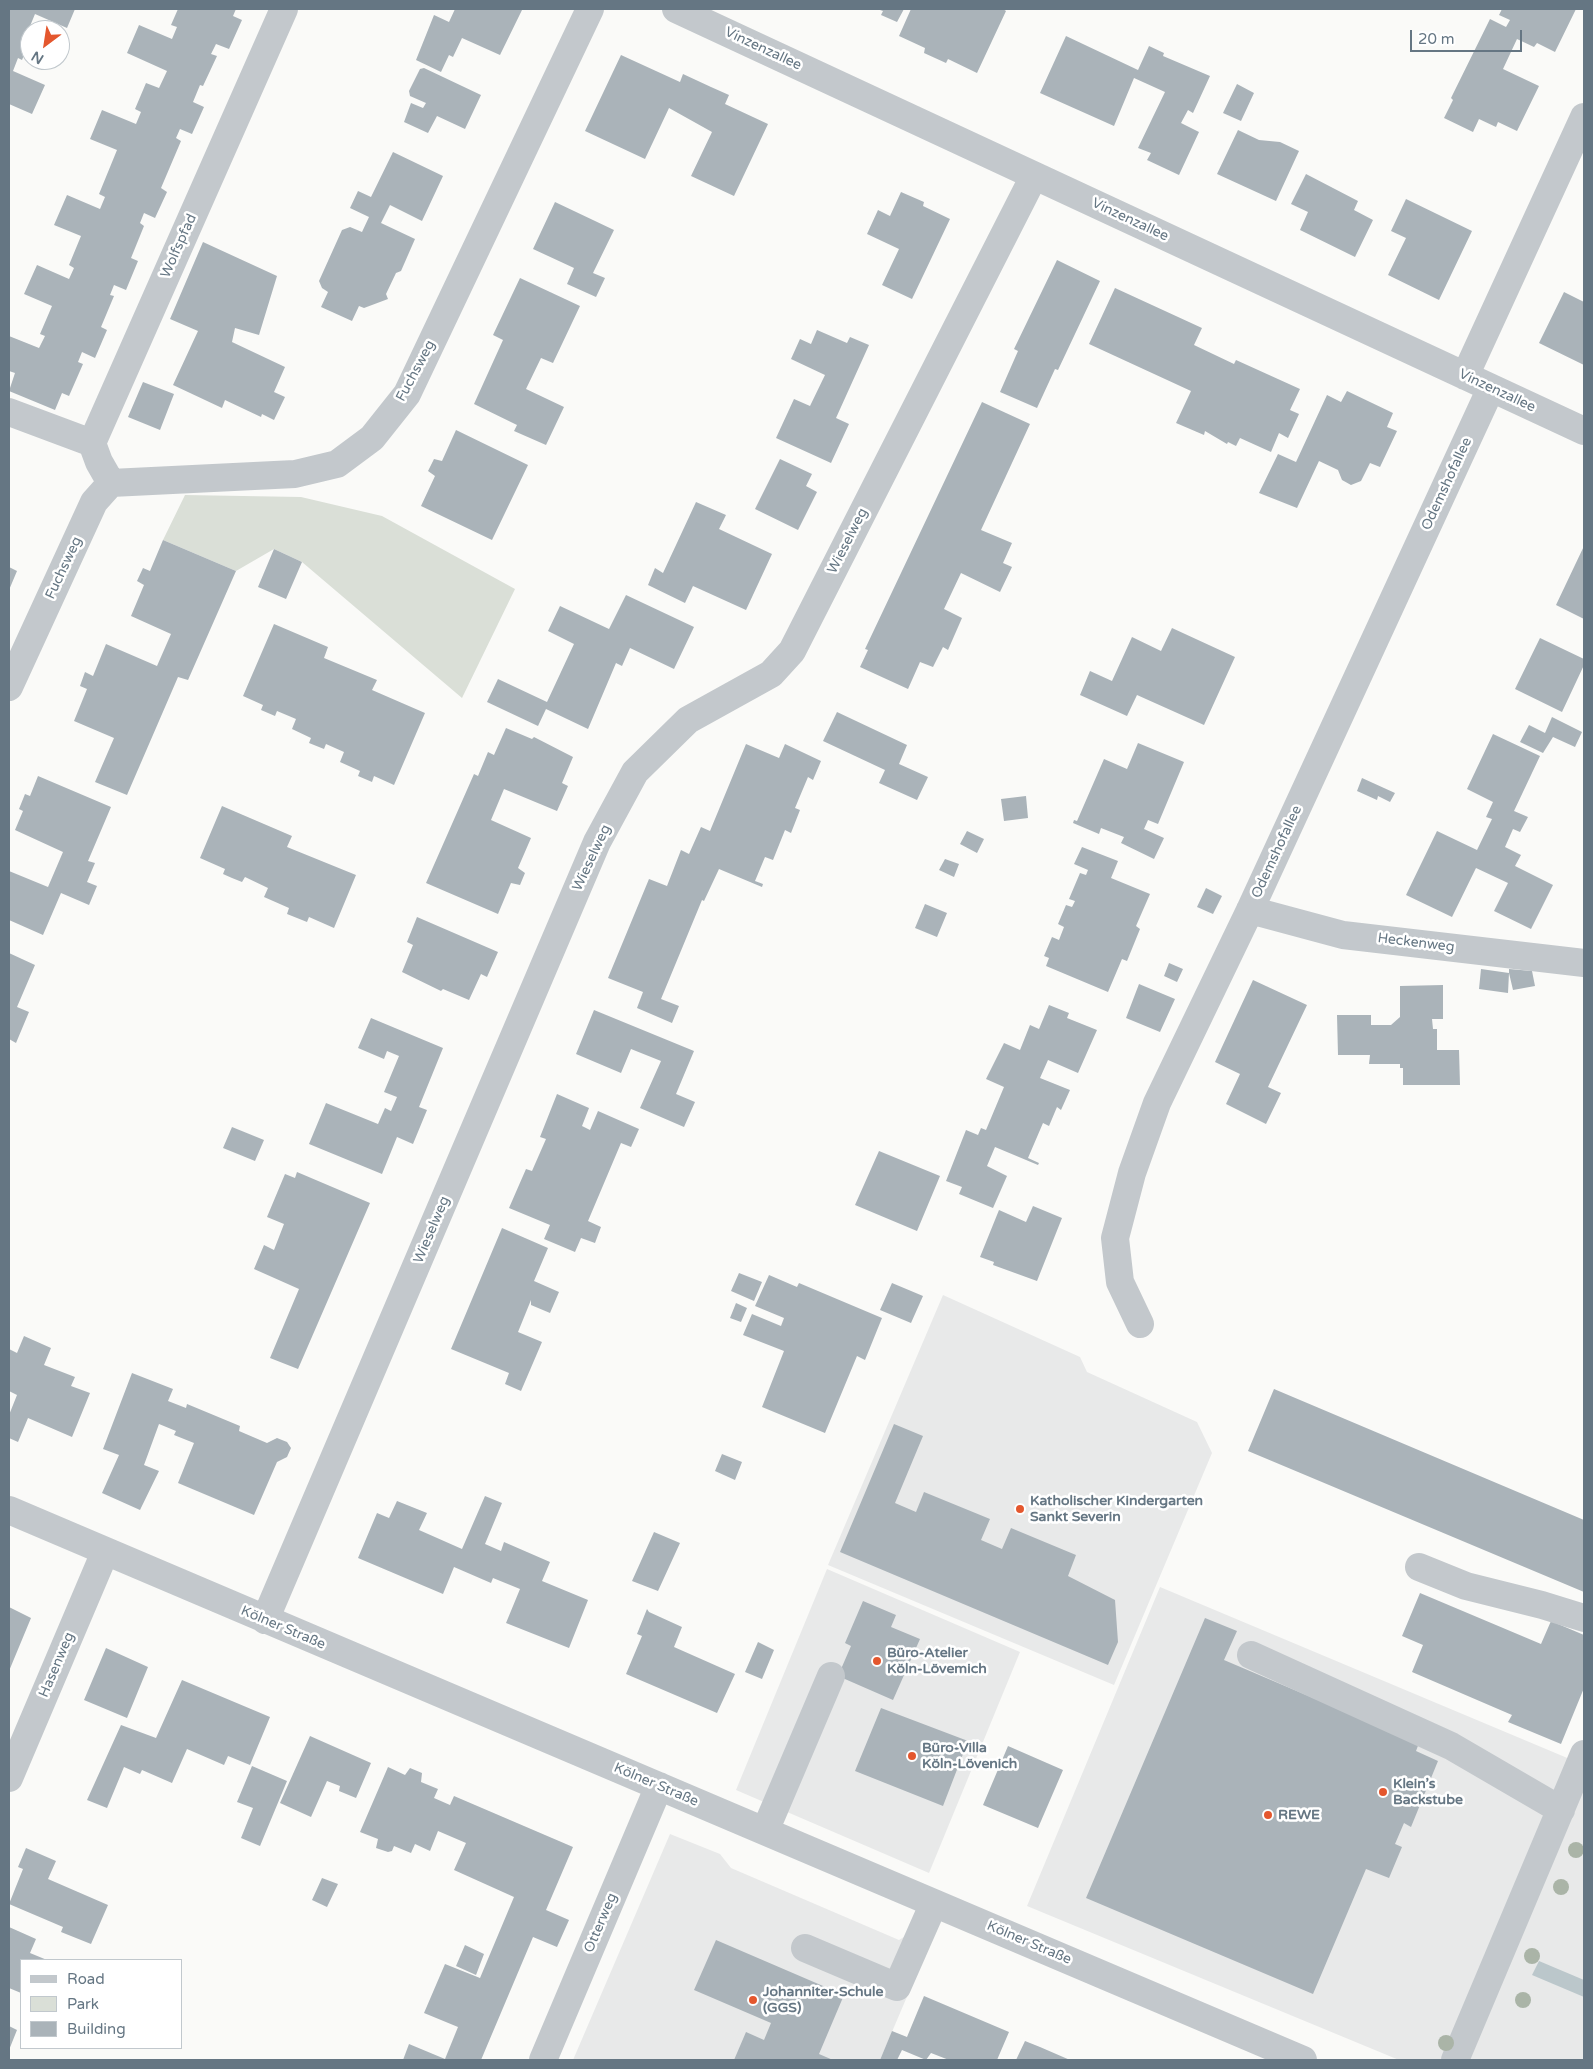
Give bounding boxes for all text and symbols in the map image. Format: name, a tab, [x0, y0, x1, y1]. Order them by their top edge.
north arrow	[20, 20, 70, 70]
scale bar	[1413, 20, 1526, 52]
street label: Vinzenzallee	[722, 24, 804, 74]
text: 20 m	[1418, 30, 1455, 48]
text: N	[28, 47, 47, 68]
street label: Vinzenzallee	[1089, 195, 1171, 245]
street label: Wolfspfad	[157, 211, 201, 281]
street label: Fuchsweg	[393, 338, 439, 404]
street label: Vinzenzallee	[1456, 366, 1538, 416]
street label: Odemshofallee	[1418, 435, 1476, 533]
street label: Wieselweg	[824, 505, 872, 577]
street label: Fuchsweg	[42, 534, 86, 602]
street label: Odemshofallee	[1248, 803, 1306, 901]
street label: Wieselweg	[569, 822, 615, 894]
street label: Heckenweg	[1377, 930, 1455, 956]
street label: Wieselweg	[410, 1194, 454, 1266]
place label: Katholischer Kindergarten Sankt Severin	[1030, 1493, 1203, 1525]
marker: Katholischer Kindergarten Sankt Severin	[1014, 1503, 1026, 1515]
street label: Kölner Straße	[238, 1603, 328, 1653]
street label: Hasenweg	[36, 1630, 78, 1700]
place label: Büro-Atelier Köln-Lövemich	[887, 1645, 987, 1678]
marker: Büro-Atelier Köln-Lövemich	[871, 1655, 883, 1667]
place label: Büro-Villa Köln-Lövenich	[922, 1740, 1017, 1772]
marker: Büro-Villa Köln-Lövenich	[906, 1750, 918, 1762]
street label: Kölner Straße	[611, 1760, 701, 1810]
place label: Klein’s Backstube	[1393, 1776, 1463, 1808]
marker: Klein’s Backstube	[1377, 1786, 1389, 1798]
place label: REWE	[1278, 1807, 1320, 1823]
marker: REWE	[1262, 1809, 1274, 1821]
street label: Otterweg	[581, 1891, 621, 1955]
street label: Kölner Straße	[984, 1918, 1074, 1968]
legend	[20, 1959, 182, 2049]
text: Road	[67, 1970, 105, 1988]
place label: Johanniter-Schule (GGS)	[763, 1984, 883, 2016]
marker: Johanniter-Schule (GGS)	[747, 1994, 759, 2006]
text: Park	[67, 1995, 99, 2013]
text: Building	[67, 2020, 126, 2038]

